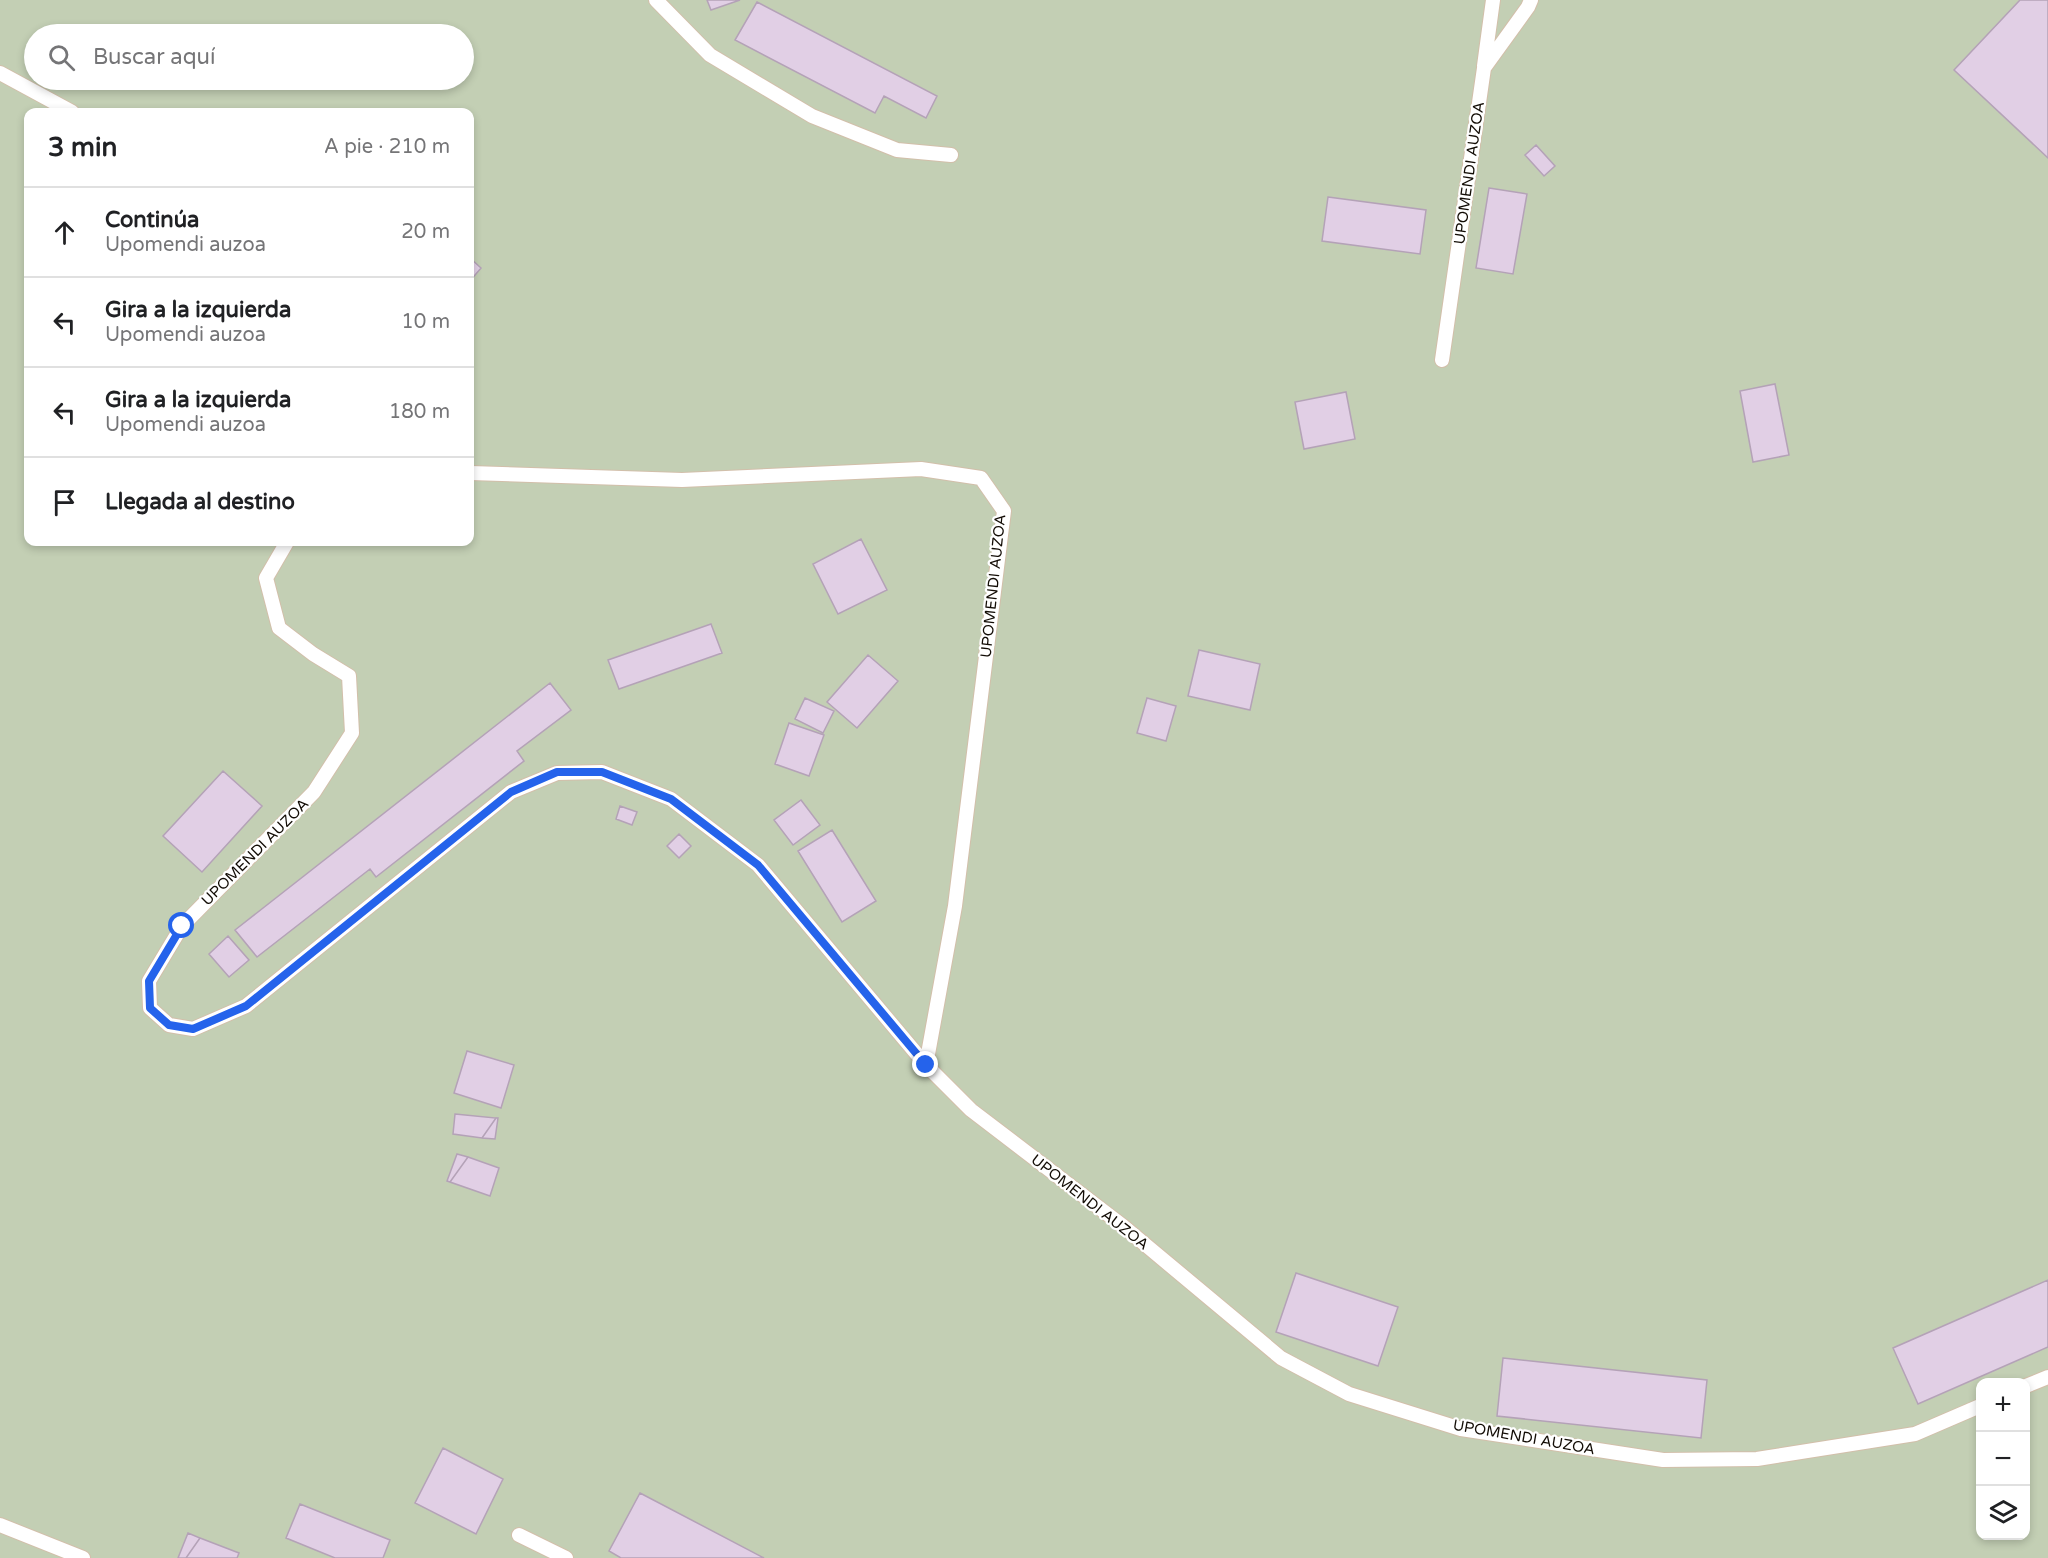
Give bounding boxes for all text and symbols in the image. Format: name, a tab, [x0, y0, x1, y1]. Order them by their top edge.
search box	[24, 24, 474, 90]
icon: search	[45, 41, 78, 74]
text: Buscar aquí	[93, 44, 215, 70]
street label: UPOMENDI AUZOA	[1450, 100, 1488, 246]
text: 3 min	[48, 132, 117, 163]
text: A pie · 210 m	[324, 135, 450, 159]
text: Continúa	[105, 207, 199, 233]
icon: ahead	[48, 216, 81, 249]
text: 20 m	[401, 220, 450, 244]
text: Upomendi auzoa	[105, 233, 266, 257]
text: Gira a la izquierda	[105, 297, 291, 323]
icon: left	[48, 306, 81, 339]
text: 10 m	[401, 310, 450, 334]
text: Upomendi auzoa	[105, 323, 266, 347]
text: Gira a la izquierda	[105, 387, 291, 413]
icon: left	[48, 396, 81, 429]
text: 180 m	[389, 400, 450, 424]
text: Upomendi auzoa	[105, 413, 266, 437]
icon: arrive	[48, 486, 81, 519]
text: Llegada al destino	[105, 489, 295, 515]
street label: UPOMENDI AUZOA	[977, 513, 1009, 659]
street label: UPOMENDI AUZOA	[198, 795, 312, 909]
route start	[168, 912, 194, 938]
route end	[912, 1051, 938, 1077]
street label: UPOMENDI AUZOA	[1028, 1151, 1152, 1253]
map controls	[1976, 1378, 2030, 1540]
button: +	[1976, 1378, 2030, 1432]
street label: UPOMENDI AUZOA	[1451, 1416, 1597, 1458]
button: −	[1976, 1432, 2030, 1486]
button: layers	[1976, 1486, 2030, 1540]

